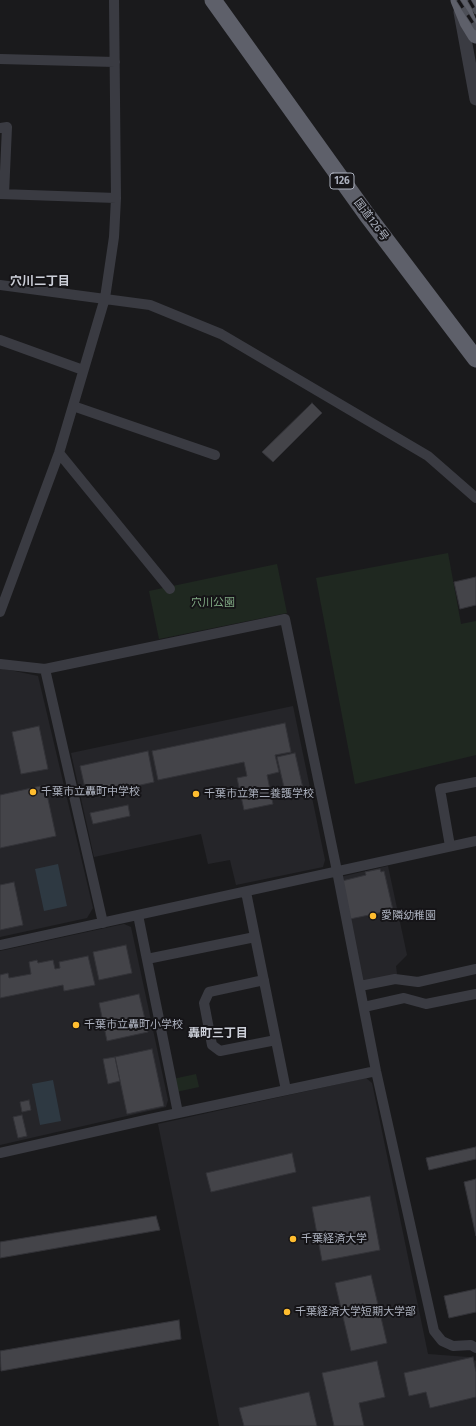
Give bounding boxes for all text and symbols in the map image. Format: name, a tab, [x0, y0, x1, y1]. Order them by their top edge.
road number: 126	[330, 173, 354, 189]
street label: 国道126号	[351, 196, 391, 244]
district label: 穴川二丁目	[10, 275, 70, 289]
park label: 穴川公園	[191, 596, 235, 610]
place label: 千葉市立轟町中学校	[41, 785, 140, 799]
marker: 千葉市立轟町中学校	[28, 787, 38, 797]
place label: 千葉市立第二養護学校	[204, 787, 314, 801]
marker: 千葉市立第二養護学校	[191, 789, 201, 799]
place label: 愛隣幼稚園	[381, 909, 436, 923]
marker: 愛隣幼稚園	[368, 911, 378, 921]
place label: 千葉市立轟町小学校	[84, 1018, 183, 1032]
marker: 千葉市立轟町小学校	[71, 1020, 81, 1030]
district label: 轟町三丁目	[188, 1027, 248, 1041]
place label: 千葉経済大学	[301, 1232, 367, 1246]
marker: 千葉経済大学	[288, 1234, 298, 1244]
place label: 千葉経済大学短期大学部	[295, 1305, 416, 1319]
marker: 千葉経済大学短期大学部	[282, 1307, 292, 1317]

